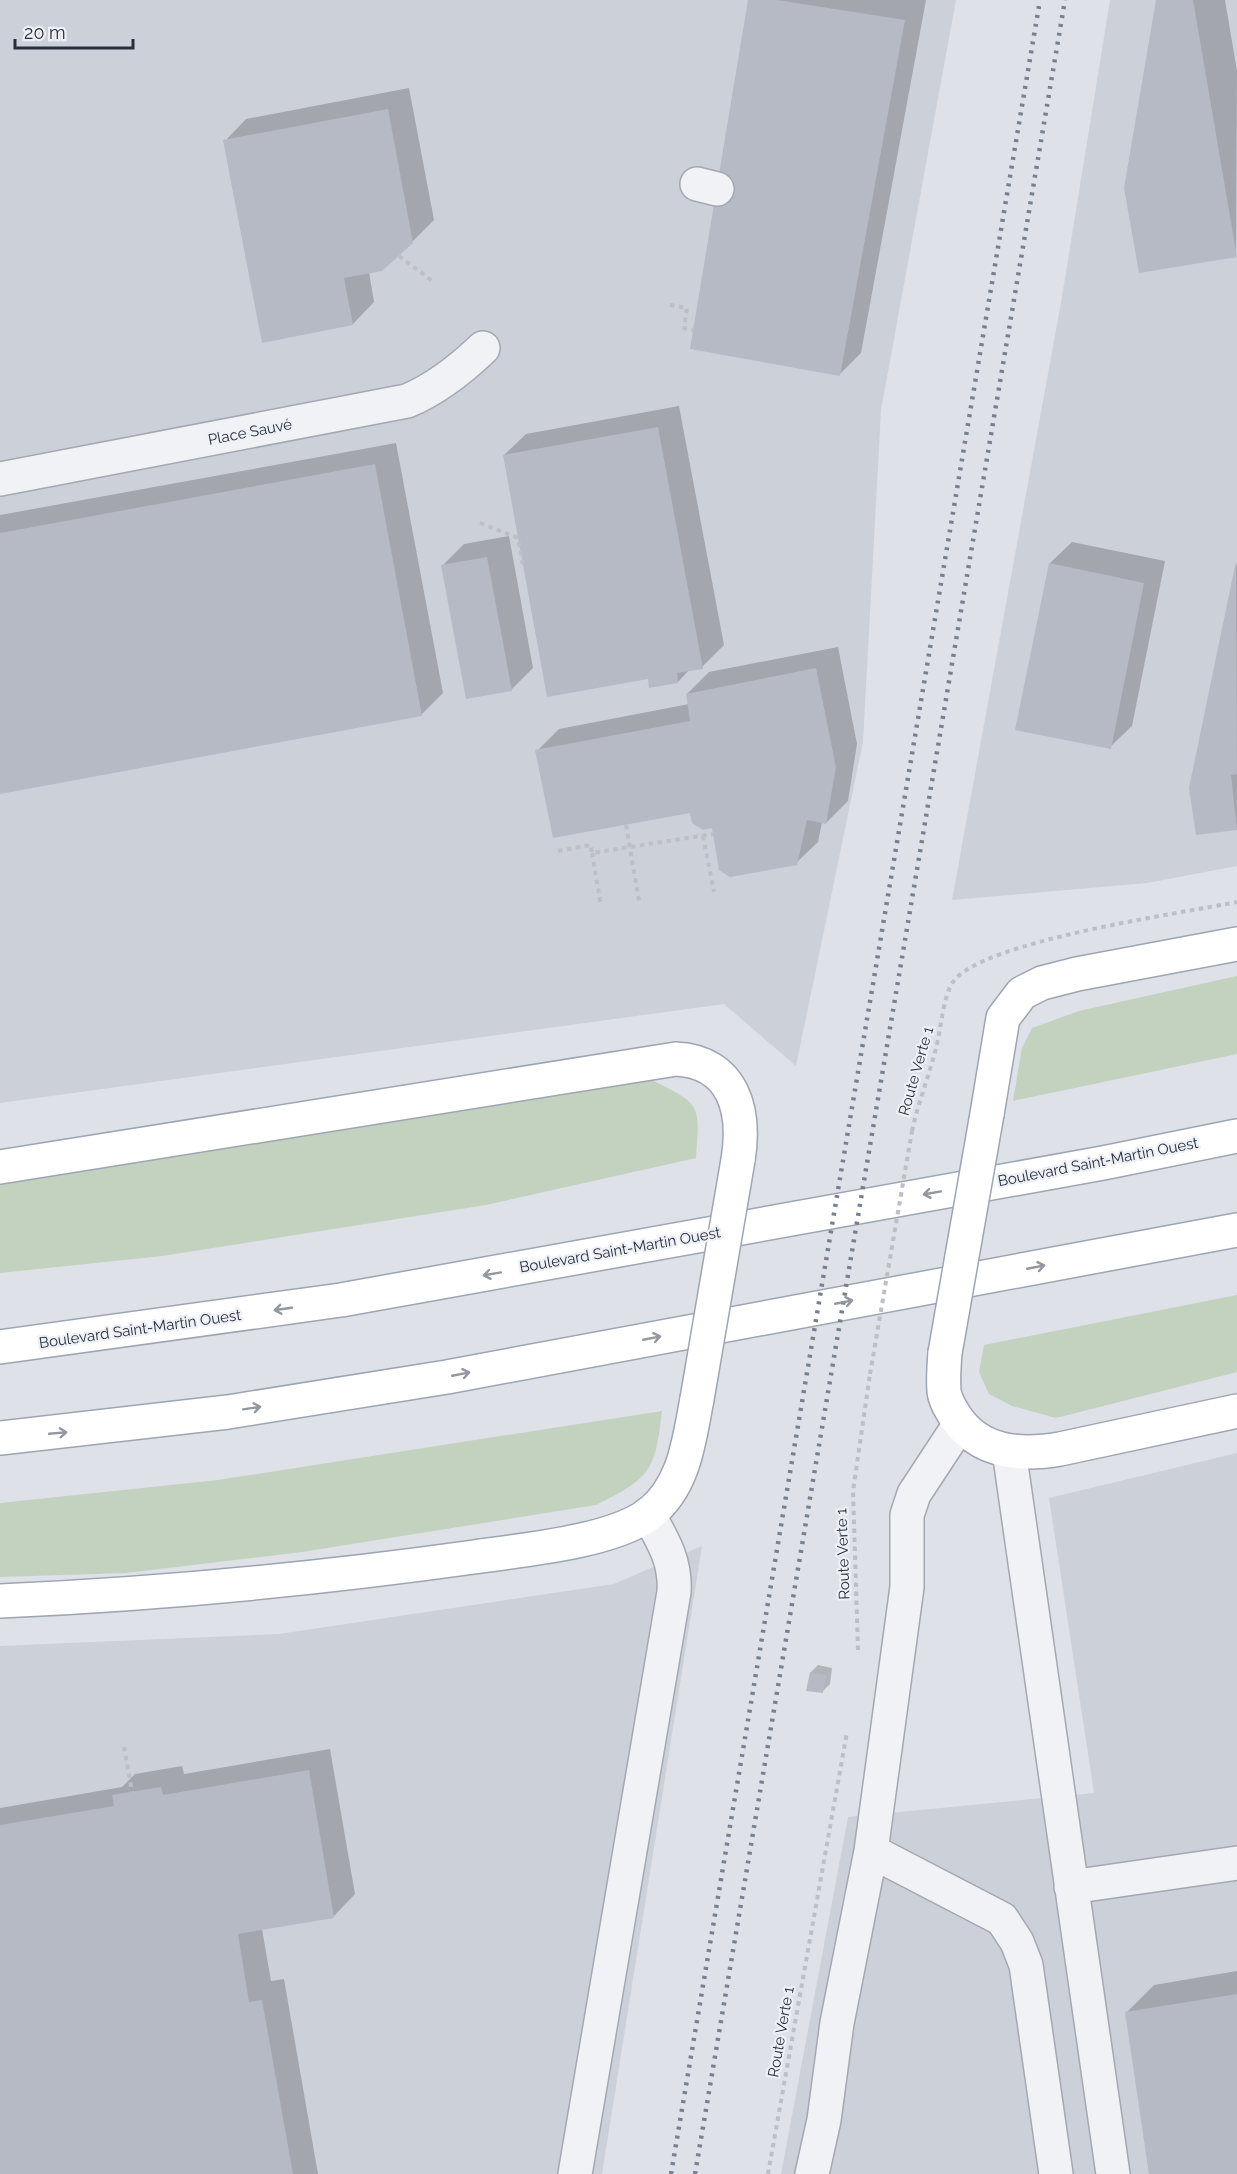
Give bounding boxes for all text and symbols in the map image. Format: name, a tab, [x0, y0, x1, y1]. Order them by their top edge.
scale bar	[15, 12, 134, 50]
text: 20 m	[24, 22, 66, 43]
street label: Place Sauvé	[207, 415, 294, 449]
street label: Route Verte 1	[895, 1024, 937, 1118]
street label: Boulevard Saint-Martin Ouest	[996, 1134, 1200, 1190]
one-way arrow	[922, 1188, 942, 1199]
street label: Boulevard Saint-Martin Ouest	[518, 1223, 722, 1277]
one-way arrow	[1025, 1261, 1045, 1272]
one-way arrow	[483, 1268, 502, 1279]
one-way arrow	[834, 1296, 853, 1307]
one-way arrow	[274, 1304, 293, 1315]
street label: Boulevard Saint-Martin Ouest	[38, 1306, 242, 1352]
one-way arrow	[642, 1332, 662, 1343]
one-way arrow	[450, 1368, 470, 1379]
one-way arrow	[241, 1402, 261, 1413]
one-way arrow	[48, 1427, 68, 1438]
street label: Route Verte 1	[832, 1507, 854, 1600]
street label: Route Verte 1	[764, 1985, 798, 2079]

